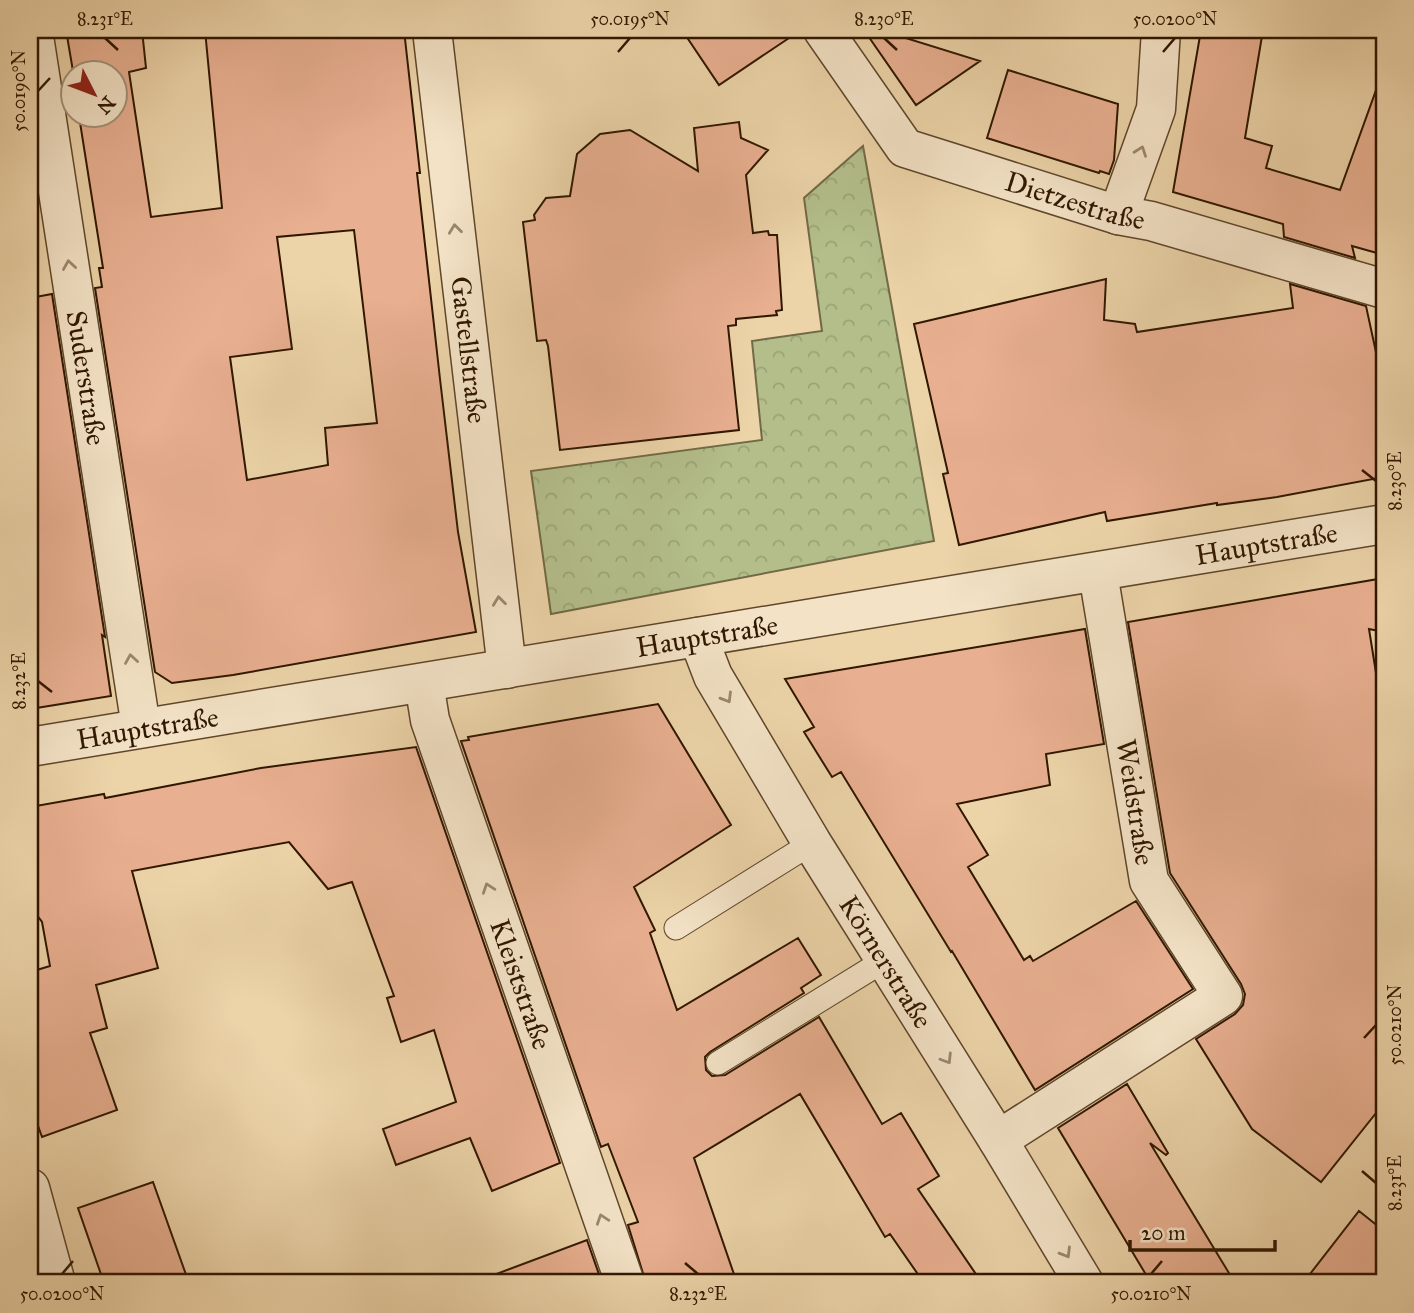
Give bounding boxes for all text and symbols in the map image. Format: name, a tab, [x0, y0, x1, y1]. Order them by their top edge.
text: 8.231°E	[77, 8, 133, 30]
text: 50.0195°N	[590, 8, 670, 30]
text: 8.230°E	[854, 8, 914, 30]
text: 50.0200°N	[1133, 8, 1217, 30]
text: 50.0190°N	[8, 50, 30, 132]
north arrow	[60, 60, 130, 130]
text: N	[92, 91, 120, 119]
one-way arrow	[1133, 145, 1147, 157]
street label: Dietzestraße	[1001, 164, 1148, 238]
one-way arrow	[448, 223, 463, 234]
one-way arrow	[62, 259, 77, 271]
street label: Gastellstraße	[443, 274, 495, 425]
street label: Suderstraße	[59, 308, 114, 448]
text: 8.230°E	[1384, 451, 1406, 511]
street label: Hauptstraße	[1193, 515, 1340, 573]
one-way arrow	[491, 595, 506, 607]
street label: Hauptstraße	[633, 607, 781, 665]
text: 8.232°E	[8, 652, 30, 710]
one-way arrow	[124, 653, 139, 665]
one-way arrow	[718, 691, 731, 704]
street label: Hauptstraße	[74, 699, 221, 757]
street label: Weidstraße	[1108, 736, 1163, 868]
one-way arrow	[482, 882, 496, 895]
street label: Körnerstraße	[831, 889, 941, 1035]
street label: Kleiststraße	[482, 915, 560, 1054]
text: 50.0210°N	[1384, 984, 1406, 1066]
one-way arrow	[939, 1051, 952, 1064]
text: 8.231°E	[1384, 1155, 1406, 1211]
scale bar	[1130, 1208, 1276, 1252]
one-way arrow	[596, 1213, 610, 1225]
text: 20 m	[1141, 1220, 1186, 1246]
one-way arrow	[1057, 1246, 1070, 1259]
text: 50.0200°N	[20, 1283, 104, 1305]
text: 8.232°E	[669, 1283, 727, 1305]
text: 50.0210°N	[1110, 1283, 1192, 1305]

